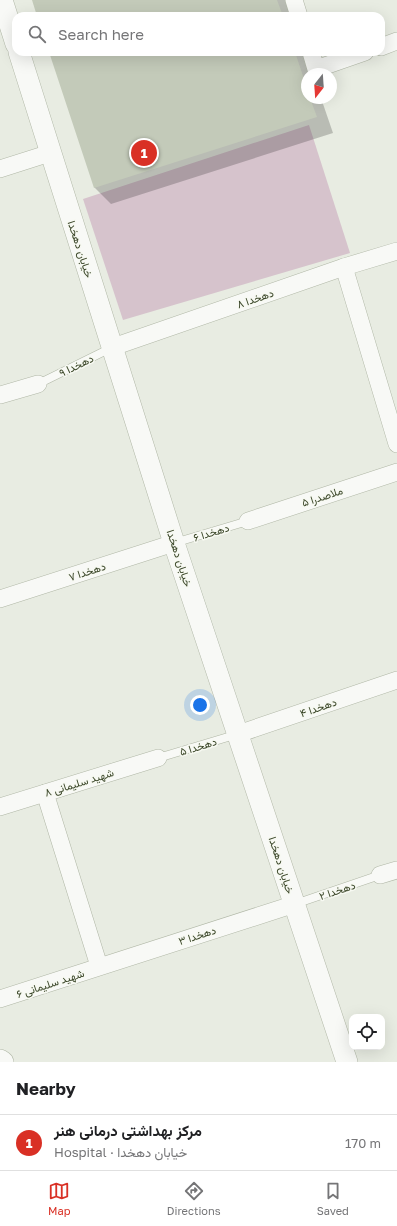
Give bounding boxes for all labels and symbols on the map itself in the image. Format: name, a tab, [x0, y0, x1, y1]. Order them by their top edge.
north arrow	[301, 68, 337, 104]
pin: 1	[131, 138, 157, 168]
street label: خیابان دهخدا	[65, 219, 96, 280]
street label: دهخدا ۸	[235, 286, 275, 310]
street label: دهخدا ۹	[57, 351, 95, 379]
street label: ملاصدرا ۵	[300, 483, 345, 510]
street label: دهخدا ۶	[191, 520, 231, 544]
street label: خیابان دهخدا	[164, 528, 195, 589]
street label: دهخدا ۷	[67, 559, 107, 583]
your location	[190, 695, 210, 715]
street label: دهخدا ۴	[298, 695, 338, 719]
street label: دهخدا ۵	[178, 734, 218, 758]
street label: شهید سلیمانی ۸	[43, 765, 116, 800]
street label: خیابان دهخدا	[266, 835, 297, 896]
street label: دهخدا ۲	[317, 878, 357, 902]
street label: دهخدا ۳	[177, 923, 217, 947]
street label: شهید سلیمانی ۶	[14, 966, 86, 1001]

